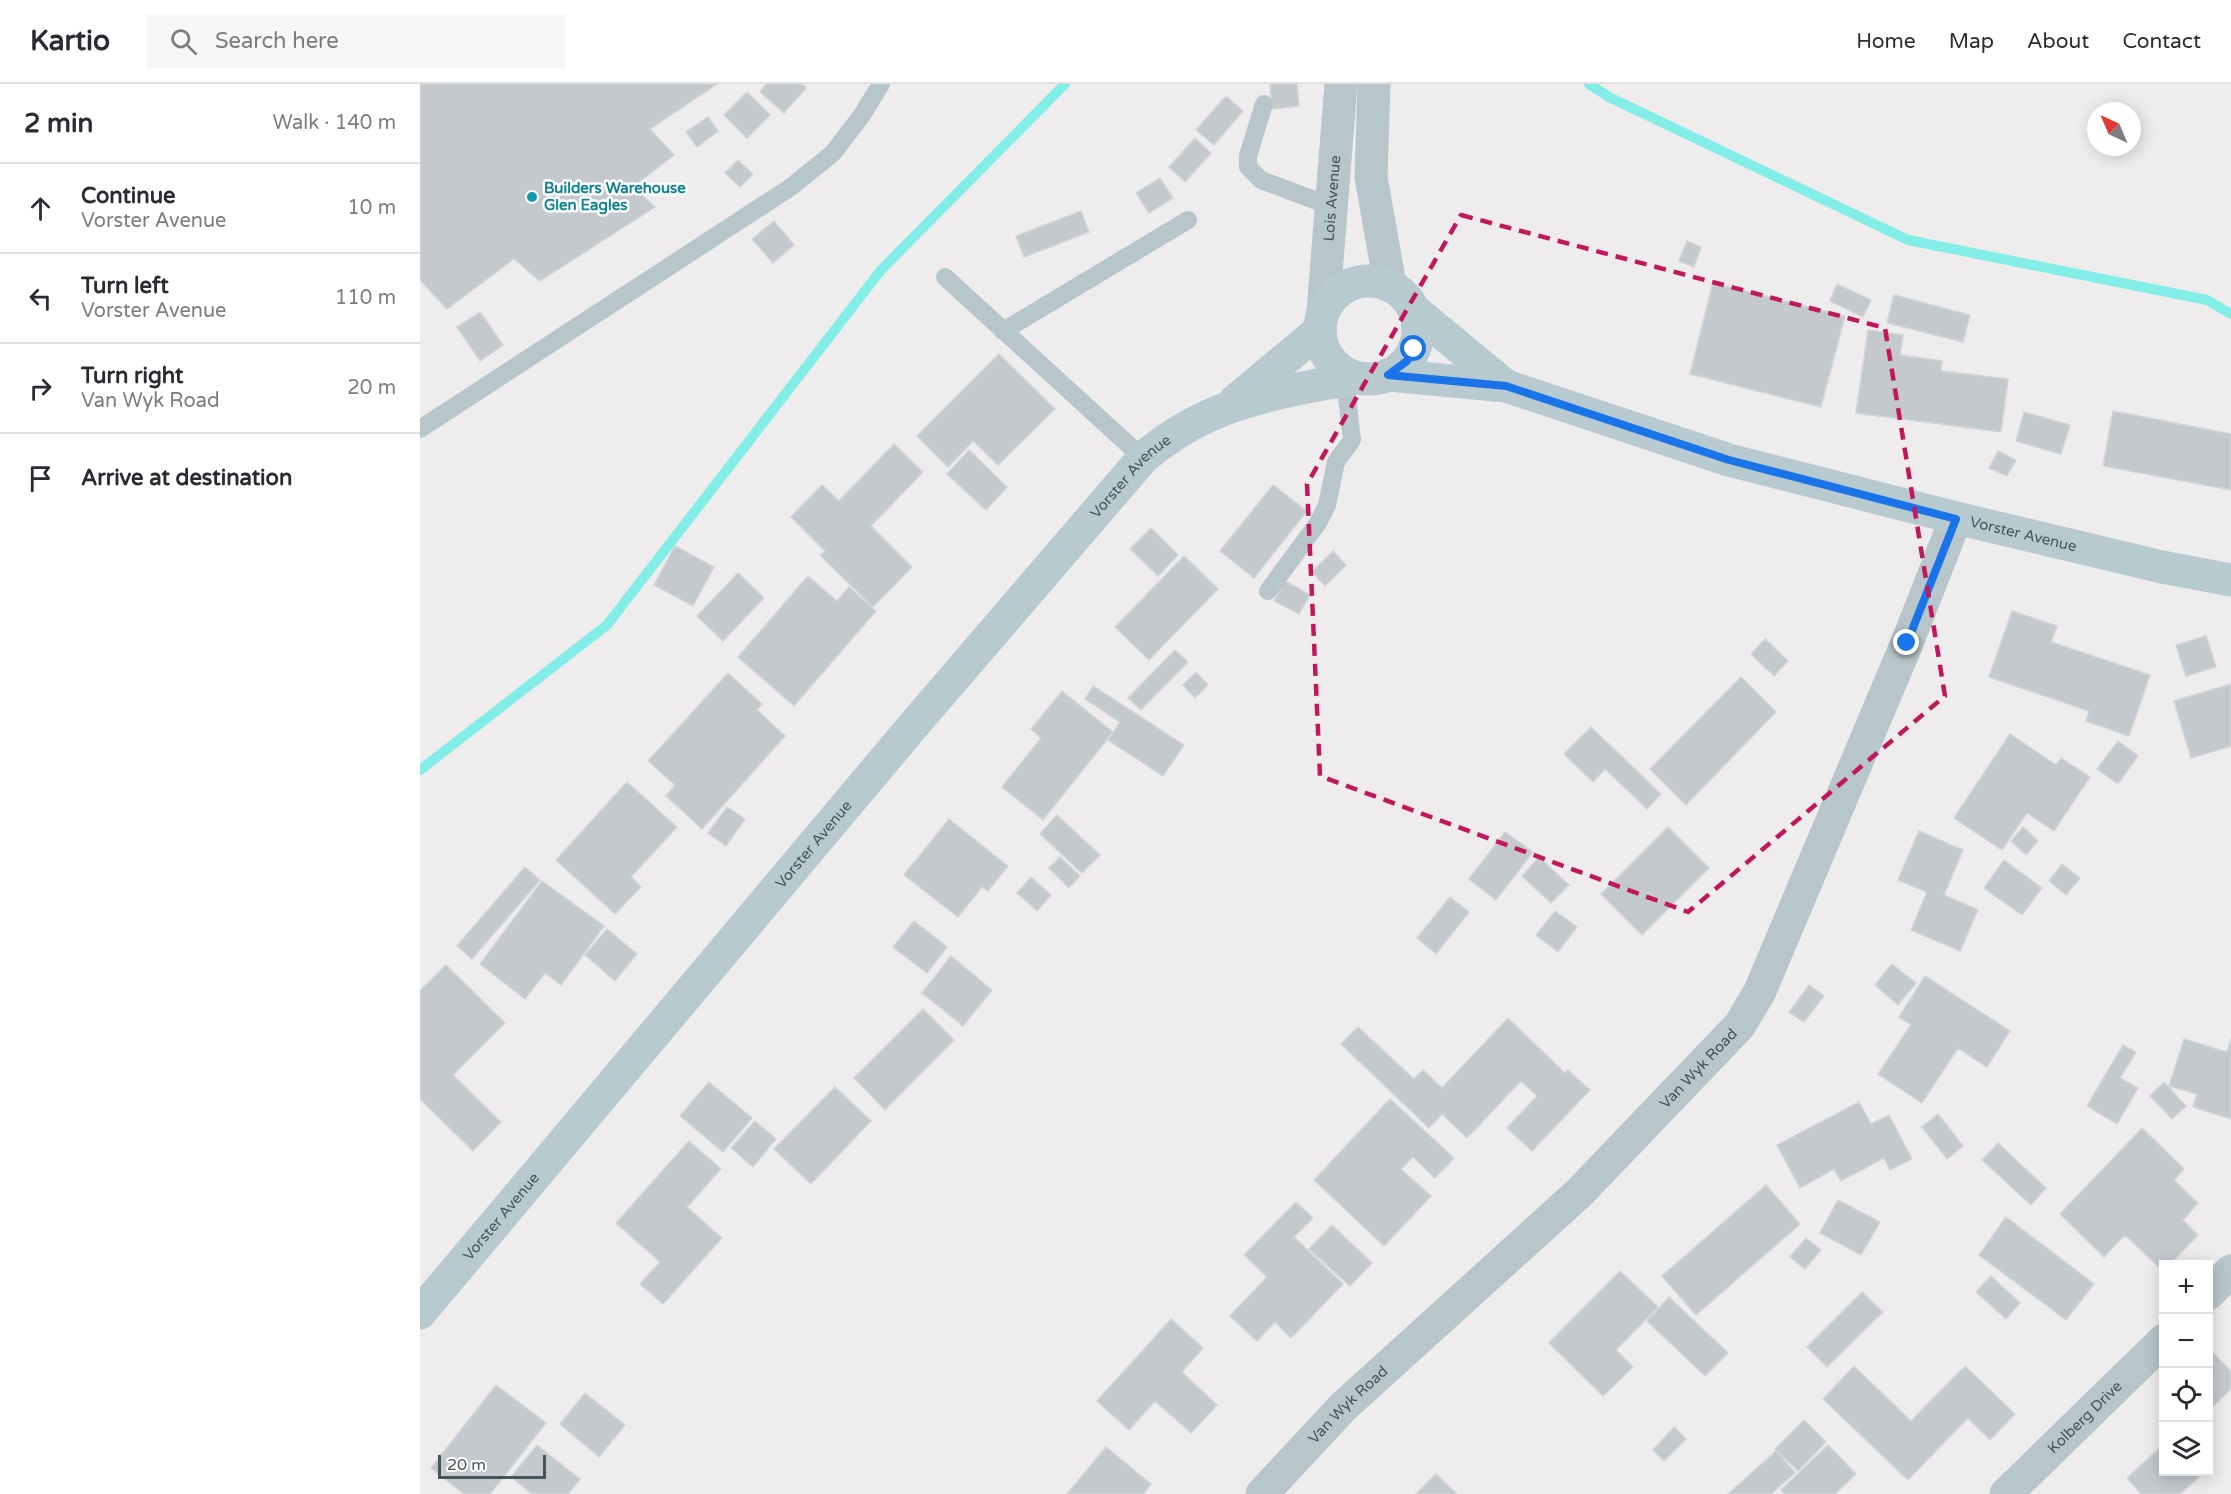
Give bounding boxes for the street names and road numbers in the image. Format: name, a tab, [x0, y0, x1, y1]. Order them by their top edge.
street label: Lois Avenue	[1320, 155, 1344, 242]
street label: Vorster Avenue	[1086, 431, 1174, 522]
street label: Vorster Avenue	[1968, 513, 2079, 555]
street label: Vorster Avenue	[772, 797, 856, 892]
street label: Van Wyk Road	[1656, 1025, 1741, 1112]
street label: Vorster Avenue	[459, 1169, 543, 1264]
street label: Van Wyk Road	[1304, 1362, 1391, 1447]
street label: Kolberg Drive	[2044, 1377, 2126, 1457]

